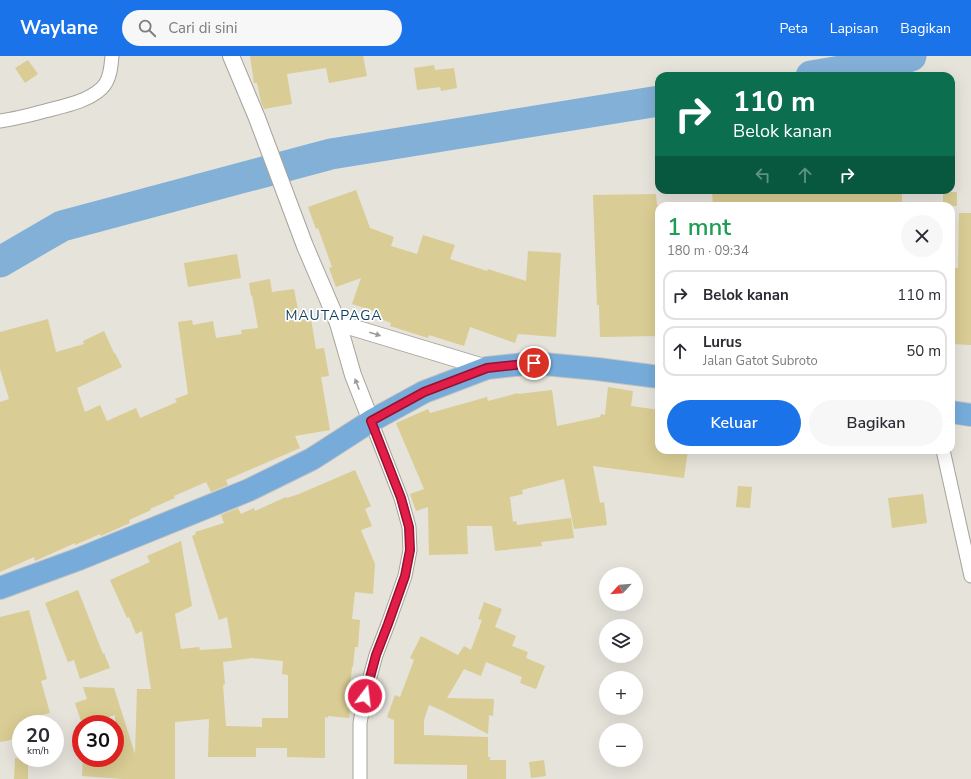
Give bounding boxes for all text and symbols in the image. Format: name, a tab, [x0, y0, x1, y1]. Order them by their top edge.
search box	[122, 10, 402, 46]
text: Waylane	[20, 15, 98, 41]
icon: search	[136, 17, 158, 39]
text: Cari di sini	[168, 18, 237, 38]
text: Peta	[780, 19, 808, 38]
text: Lapisan	[830, 19, 878, 38]
text: Bagikan	[900, 19, 951, 38]
text: 110 m	[733, 83, 816, 121]
icon: right	[667, 88, 719, 140]
text: Belok kanan	[733, 119, 832, 143]
icon: left	[752, 164, 774, 186]
icon: ahead	[794, 164, 816, 186]
icon: right	[836, 164, 858, 186]
text: 1 mnt	[667, 211, 731, 243]
button: close	[901, 215, 943, 257]
text: 180 m · 09:34	[667, 242, 749, 260]
icon: right	[669, 284, 691, 306]
text: Belok kanan	[703, 285, 789, 305]
text: 110 m	[897, 285, 941, 305]
district label: MAUTAPAGA	[285, 306, 383, 325]
one-way arrow	[370, 331, 382, 337]
text: Lurus	[703, 332, 742, 352]
icon: ahead	[669, 340, 691, 362]
text: 50 m	[906, 341, 941, 361]
pin	[517, 346, 551, 380]
icon: arrive	[523, 352, 545, 374]
text: Jalan Gatot Subroto	[703, 352, 818, 370]
one-way arrow	[353, 378, 359, 390]
button: Keluar	[667, 400, 801, 446]
button: Bagikan	[809, 400, 943, 446]
north arrow	[599, 567, 643, 611]
map controls	[599, 567, 643, 767]
button: layers	[599, 619, 643, 663]
button: +	[599, 671, 643, 715]
position arrow	[344, 675, 386, 717]
speed limit sign: 30	[72, 715, 124, 767]
text: 20	[26, 722, 50, 749]
button: −	[599, 723, 643, 767]
text: km/h	[27, 744, 49, 758]

